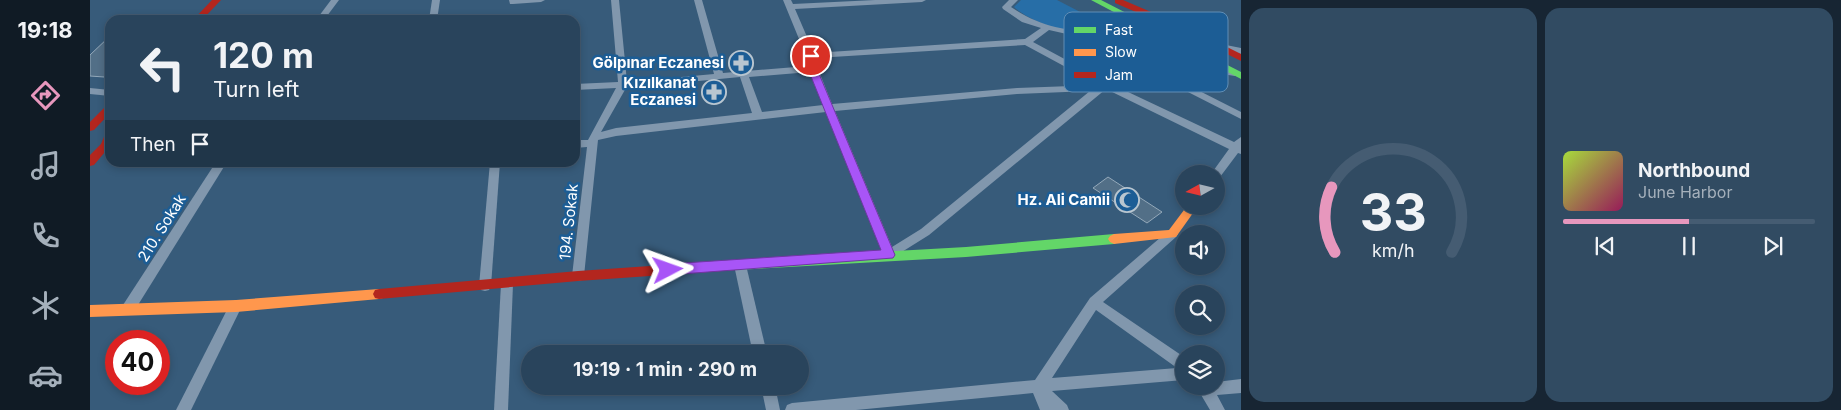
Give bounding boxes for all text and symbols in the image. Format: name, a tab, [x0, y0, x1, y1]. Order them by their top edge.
legend	[1064, 12, 1228, 92]
text: 19:18	[18, 17, 72, 43]
text: Fast	[1105, 21, 1133, 38]
text: 120 m	[213, 34, 314, 76]
icon: left	[130, 35, 195, 100]
pin	[790, 35, 832, 77]
icon: arrive	[797, 42, 825, 70]
text: Slow	[1105, 43, 1137, 60]
pharmacy icon: Gölpınar Eczanesi	[728, 50, 754, 76]
place label: Gölpınar Eczanesi	[593, 53, 724, 72]
text: Jam	[1105, 66, 1133, 83]
place label: Kızılkanat Eczanesi	[623, 73, 697, 109]
text: Turn left	[213, 76, 299, 102]
icon: directions	[28, 78, 63, 113]
pharmacy icon: Kızılkanat Eczanesi	[701, 79, 727, 105]
icon: arrive	[186, 130, 214, 158]
text: Then	[130, 133, 176, 156]
icon: music	[28, 148, 63, 183]
text: Northbound	[1638, 159, 1750, 182]
north arrow	[1175, 165, 1225, 215]
map controls	[1175, 165, 1225, 395]
text: 33	[1359, 181, 1427, 244]
street label: 194. Sokak	[555, 182, 582, 261]
text: June Harbor	[1638, 182, 1732, 202]
mosque icon: Hz. Ali Camii	[1114, 187, 1140, 213]
street label: 210. Sokak	[133, 190, 190, 265]
place label: Hz. Ali Camii	[1018, 190, 1110, 209]
icon: phone	[28, 218, 63, 253]
button: sound	[1175, 225, 1225, 275]
icon: previous	[1591, 232, 1619, 260]
icon: pause	[1675, 232, 1703, 260]
icon: next	[1759, 232, 1787, 260]
text: km/h	[1372, 240, 1414, 261]
position arrow	[641, 243, 693, 295]
button: search	[1175, 285, 1225, 335]
icon: climate	[28, 288, 63, 323]
speed limit sign: 40	[105, 330, 170, 395]
button: layers	[1175, 345, 1225, 395]
icon: car	[28, 358, 63, 393]
text: 19:19 · 1 min · 290 m	[573, 358, 757, 381]

